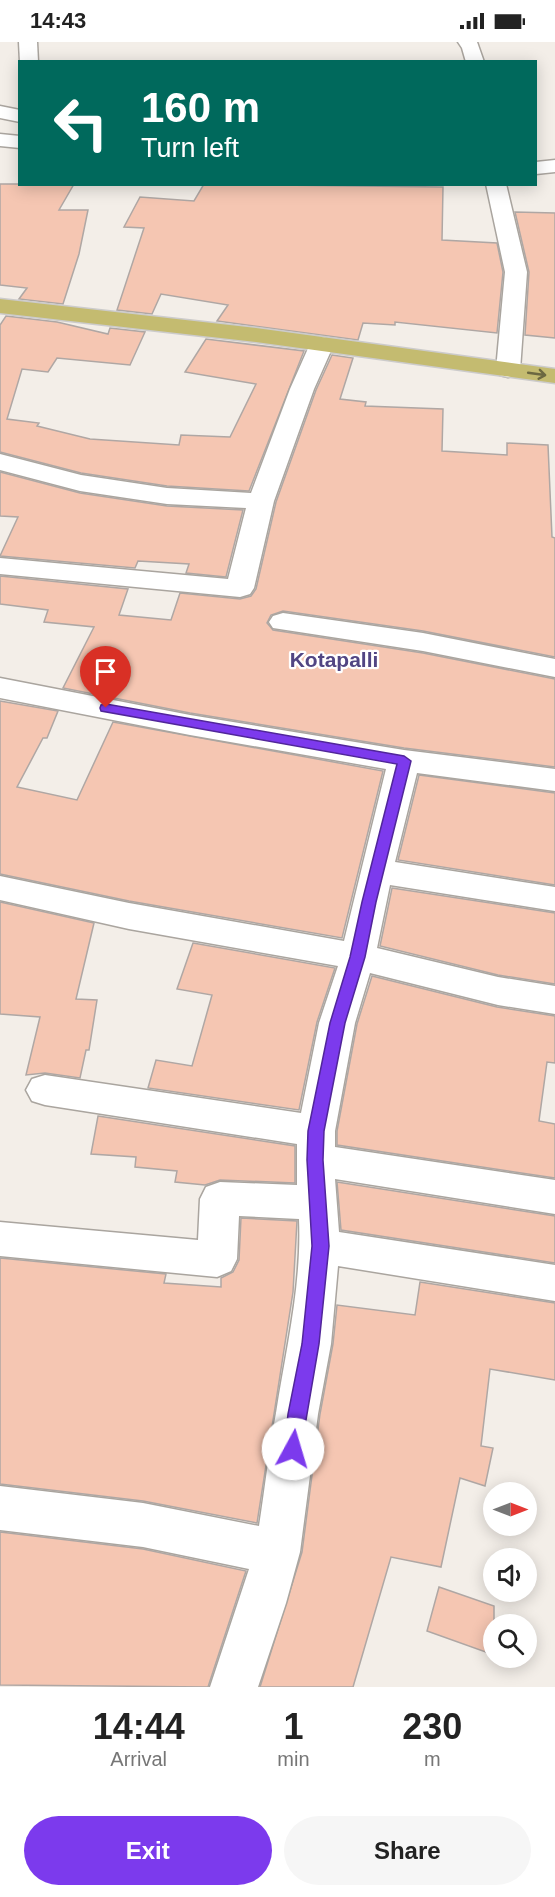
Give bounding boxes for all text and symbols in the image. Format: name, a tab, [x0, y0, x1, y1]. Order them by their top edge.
text: 14:43	[30, 8, 86, 33]
icon: left	[42, 84, 120, 162]
text: 160 m	[141, 84, 260, 131]
text: Turn left	[141, 133, 239, 163]
one-way arrow	[527, 368, 547, 379]
pin	[80, 646, 131, 708]
district label: Kotapalli	[290, 648, 378, 671]
icon: arrive	[89, 655, 122, 688]
position arrow	[261, 1417, 325, 1481]
north arrow	[483, 1482, 537, 1536]
map controls	[483, 1482, 537, 1668]
button: sound	[483, 1548, 537, 1602]
button: search	[483, 1614, 537, 1668]
text: 14:44	[93, 1706, 185, 1747]
text: 1	[283, 1706, 303, 1747]
text: 230	[402, 1706, 462, 1747]
text: Arrival	[110, 1748, 167, 1770]
text: min	[277, 1748, 310, 1770]
text: m	[424, 1748, 441, 1770]
button: Exit	[24, 1816, 272, 1885]
button: Share	[284, 1816, 531, 1885]

